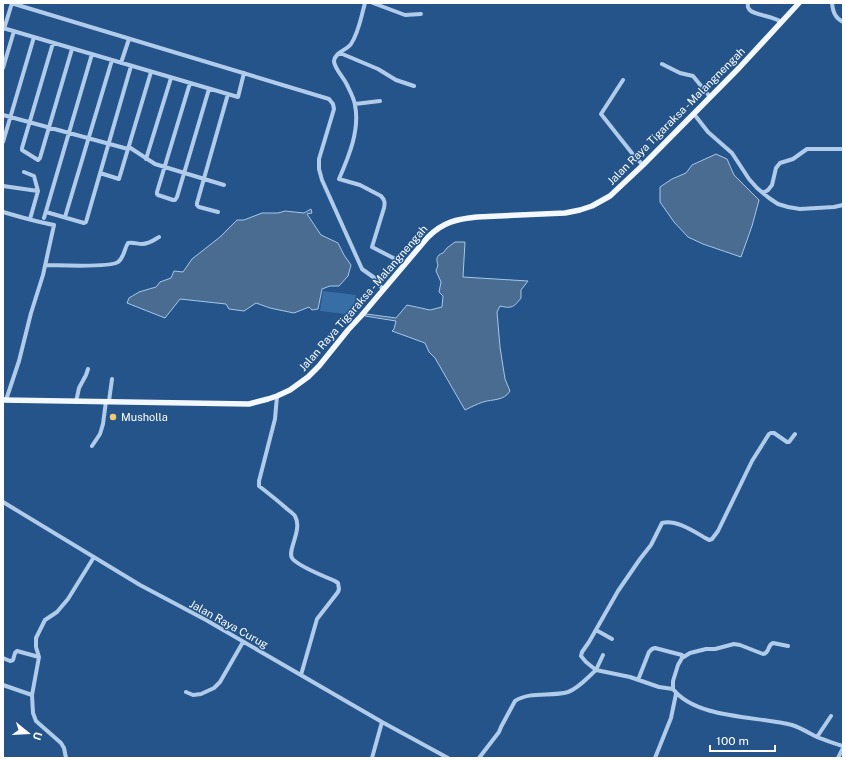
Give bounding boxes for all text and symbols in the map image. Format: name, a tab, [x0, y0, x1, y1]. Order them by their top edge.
street label: Jalan Raya Tigaraksa - Malangnengah	[605, 45, 747, 187]
street label: Jalan Raya Tigaraksa - Malangnengah	[296, 223, 430, 373]
place label: Musholla	[121, 411, 168, 423]
marker: Musholla	[108, 412, 118, 422]
street label: Jalan Raya Curug	[188, 597, 271, 651]
north arrow	[8, 713, 48, 753]
scale bar	[710, 727, 775, 753]
text: U	[31, 730, 44, 742]
text: 100 m	[716, 734, 749, 748]

